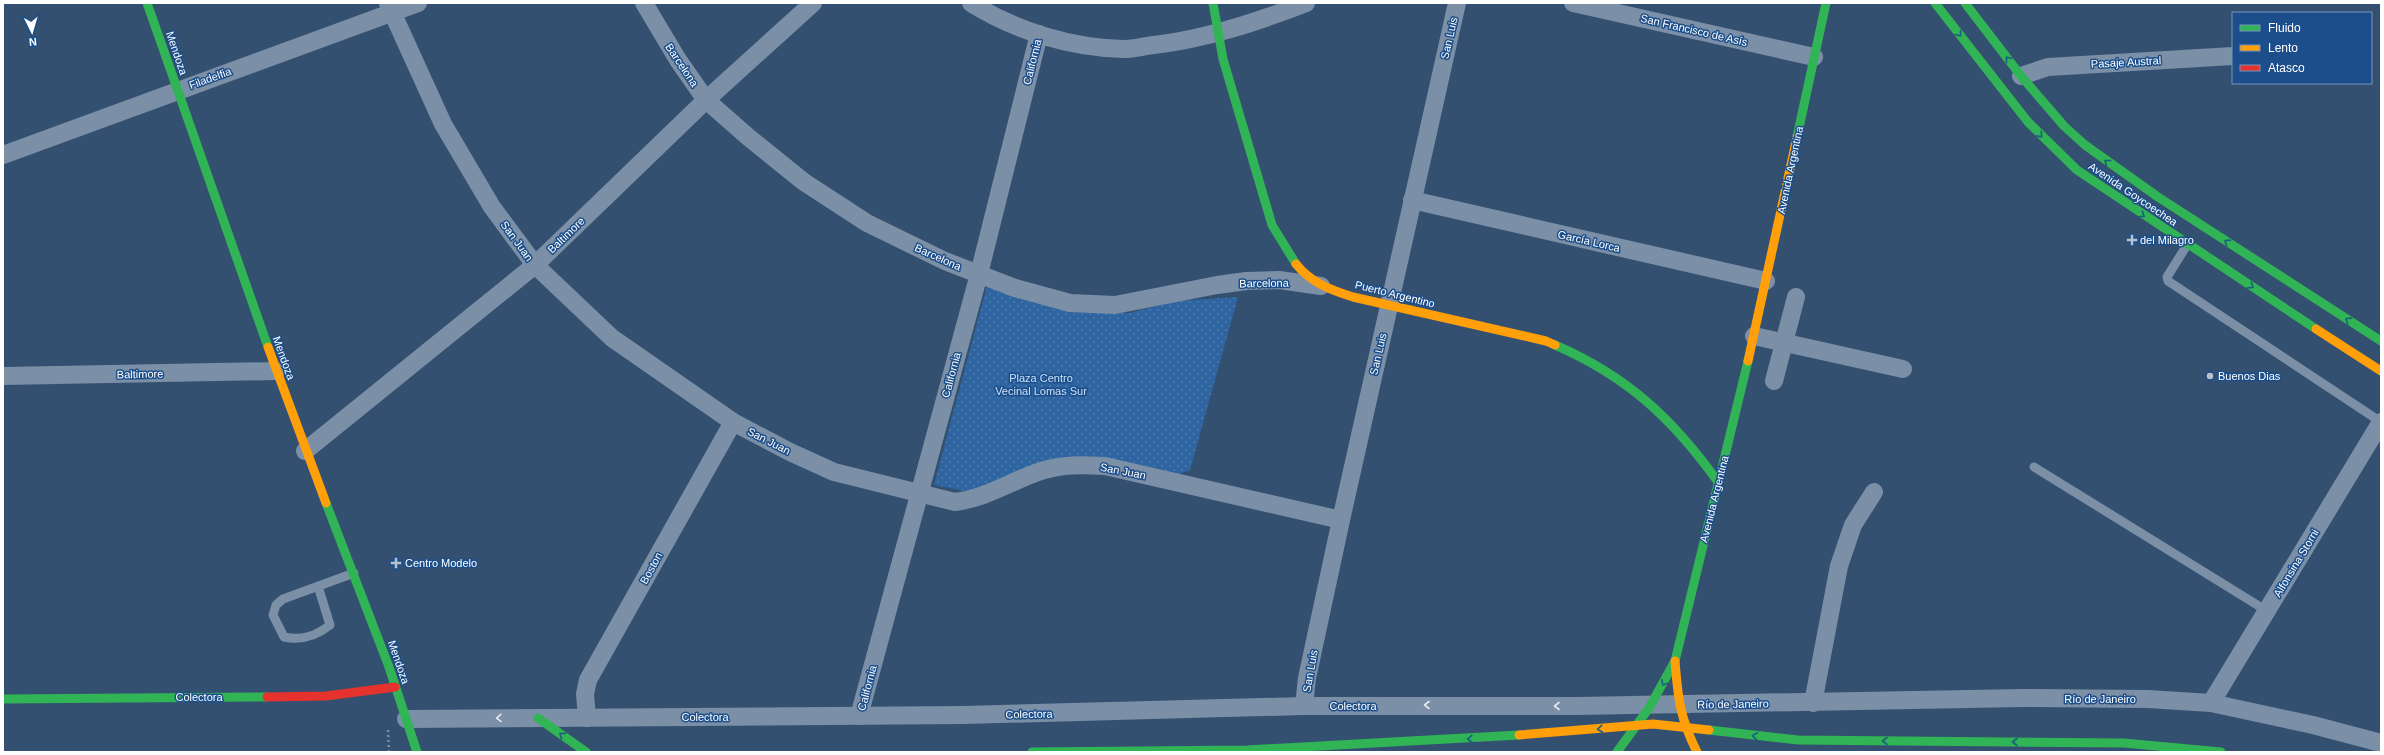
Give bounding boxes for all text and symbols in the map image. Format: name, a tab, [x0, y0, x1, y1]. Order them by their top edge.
north arrow	[12, 12, 52, 52]
street label: San Francisco de Asís	[1639, 12, 1749, 48]
legend	[2232, 12, 2372, 84]
street label: San Luis	[1438, 15, 1460, 60]
text: Fluido	[2268, 21, 2301, 35]
one-way arrow	[1954, 29, 1961, 36]
street label: Mendoza	[164, 30, 190, 77]
text: N	[28, 36, 37, 48]
street label: California	[1021, 37, 1044, 86]
street label: Barcelona	[663, 41, 701, 90]
text: Lento	[2268, 41, 2298, 55]
street label: Pasaje Austral	[2091, 54, 2161, 70]
one-way arrow	[2006, 56, 2013, 63]
text: Atasco	[2268, 61, 2305, 75]
street label: Filadelfia	[187, 65, 234, 91]
street label: Avenida Argentina	[1775, 124, 1805, 215]
one-way arrow	[2036, 130, 2043, 138]
street label: Avenida Goycoechea	[2086, 160, 2180, 229]
one-way arrow	[2104, 160, 2111, 167]
one-way arrow	[2138, 210, 2145, 218]
street label: Baltimore	[545, 215, 587, 255]
street label: San Juan	[498, 219, 536, 263]
street label: García Lorca	[1557, 228, 1622, 254]
place label: del Milagro	[2140, 234, 2194, 246]
marker: del Milagro	[2127, 235, 2137, 245]
one-way arrow	[2224, 239, 2231, 247]
street label: Barcelona	[913, 241, 964, 273]
street label: Barcelona	[1239, 277, 1290, 289]
street label: Puerto Argentino	[1354, 278, 1436, 310]
one-way arrow	[2247, 282, 2254, 289]
one-way arrow	[2345, 317, 2352, 324]
street label: San Luis	[1367, 331, 1389, 376]
street label: Mendoza	[271, 335, 298, 382]
street label: California	[939, 350, 963, 399]
street label: Baltimore	[117, 368, 163, 380]
place label: Buenos Dias	[2218, 370, 2281, 382]
marker: Buenos Dias	[2205, 371, 2215, 381]
park label: Plaza Centro Vecinal Lomas Sur	[995, 372, 1087, 397]
street label: San Juan	[746, 425, 792, 457]
street label: Avenida Argentina	[1697, 453, 1731, 544]
street label: San Juan	[1099, 461, 1147, 481]
street label: Alfonsina Storni	[2271, 527, 2321, 599]
street label: Boston	[637, 550, 665, 586]
marker: Centro Modelo	[390, 557, 402, 569]
place label: Centro Modelo	[405, 557, 477, 569]
street label: Mendoza	[386, 639, 412, 686]
street label: San Luis	[1300, 648, 1320, 693]
street label: California	[855, 663, 879, 712]
one-way arrow	[1661, 679, 1668, 686]
street label: Colectora	[175, 691, 223, 703]
street label: Río de Janeiro	[2064, 693, 2136, 705]
street label: Río de Janeiro	[1697, 697, 1769, 711]
street label: Colectora	[1329, 700, 1377, 712]
one-way arrow	[1424, 701, 1430, 710]
one-way arrow	[1554, 702, 1560, 710]
street label: Colectora	[1005, 708, 1054, 720]
street label: Colectora	[681, 711, 729, 723]
one-way arrow	[496, 714, 502, 722]
one-way arrow	[1597, 724, 1603, 733]
one-way arrow	[1752, 732, 1758, 741]
one-way arrow	[559, 733, 566, 740]
one-way arrow	[1467, 734, 1473, 743]
one-way arrow	[1882, 737, 1888, 745]
one-way arrow	[2012, 738, 2018, 746]

